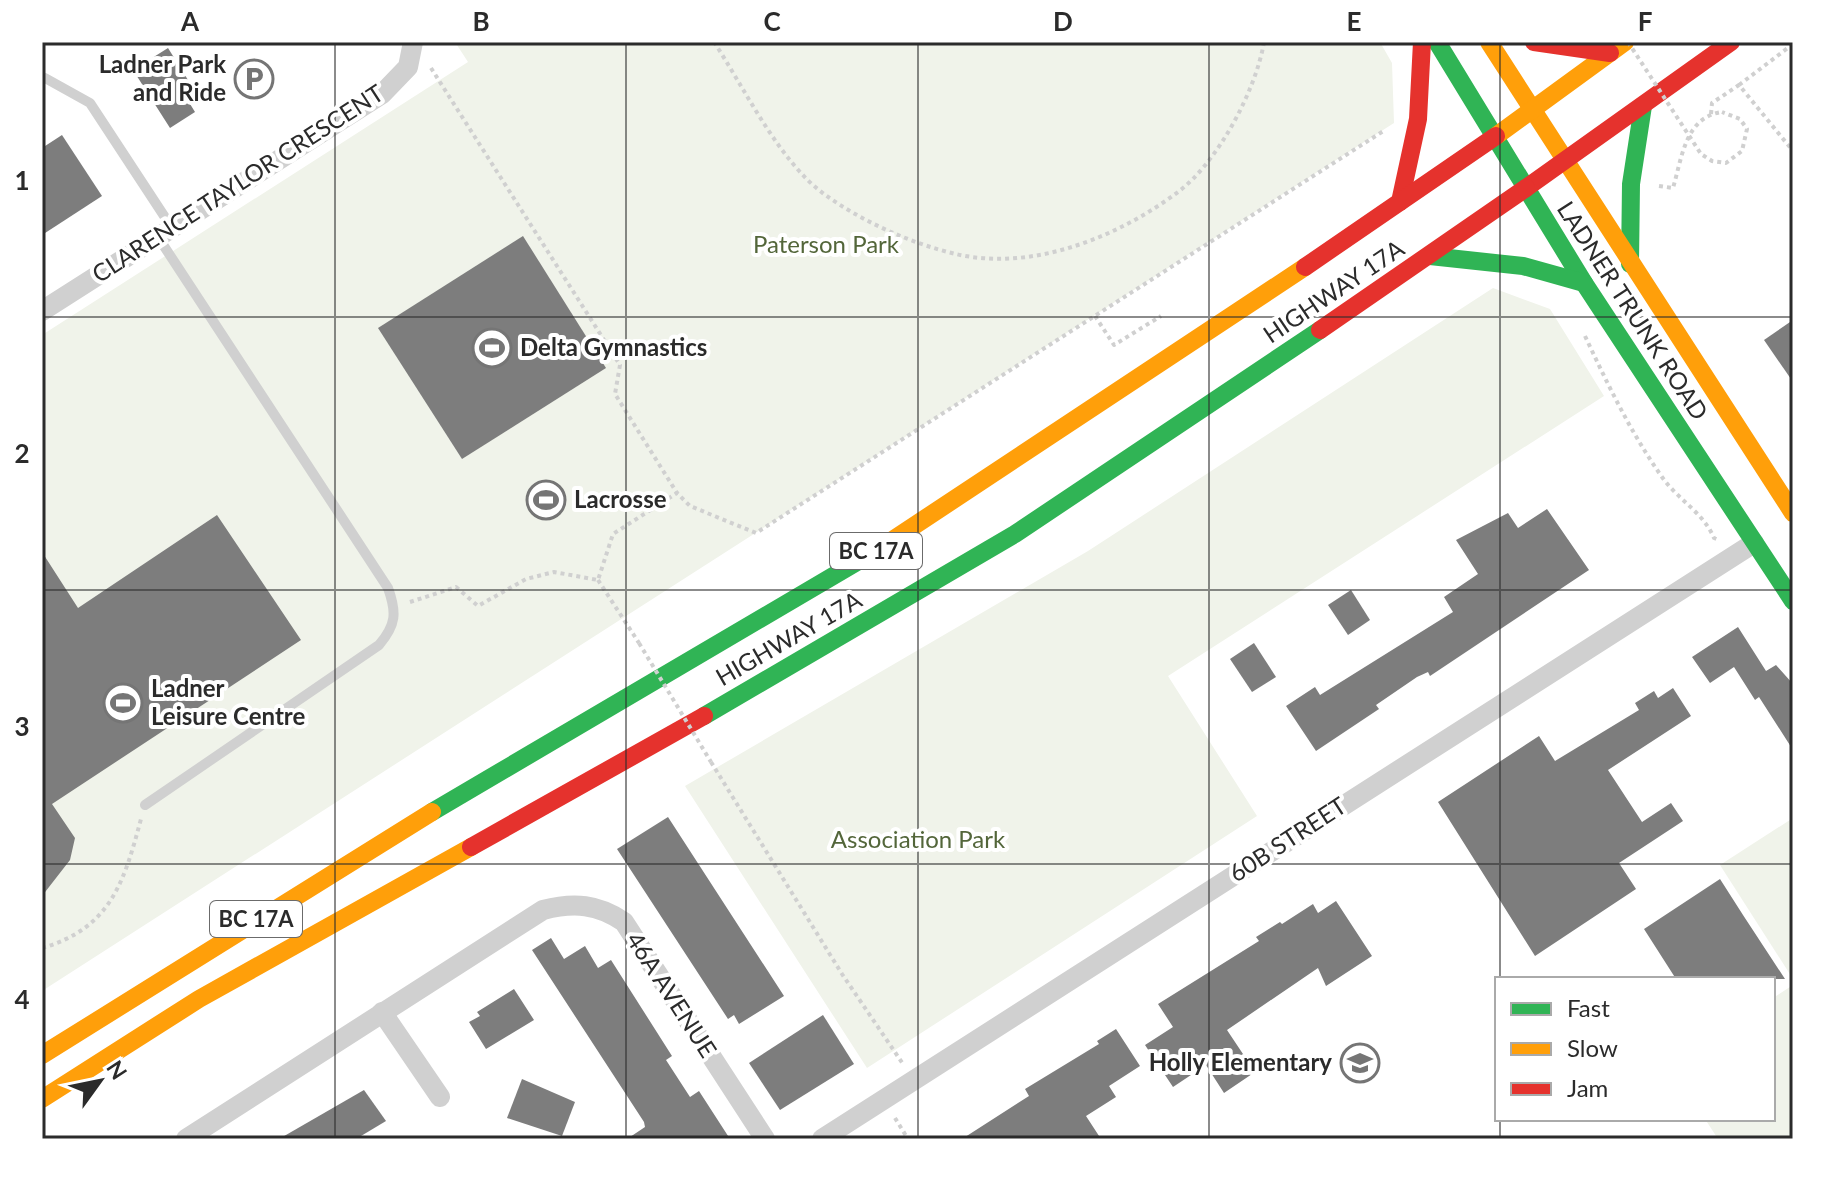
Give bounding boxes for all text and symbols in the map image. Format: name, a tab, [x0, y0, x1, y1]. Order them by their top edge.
text: A	[180, 5, 200, 37]
text: B	[472, 5, 490, 37]
text: C	[763, 5, 781, 37]
text: D	[1053, 5, 1073, 37]
text: E	[1347, 5, 1361, 37]
text: F	[1638, 5, 1652, 37]
place label: Ladner Park and Ride	[99, 49, 226, 106]
parking icon: Ladner Park and Ride	[233, 58, 275, 100]
street label: CLARENCE TAYLOR CRESCENT	[86, 78, 388, 288]
text: 1	[14, 164, 30, 196]
street label: LADNER TRUNK ROAD	[1552, 195, 1715, 425]
park label: Paterson Park	[753, 229, 900, 258]
street label: HIGHWAY 17A	[1257, 233, 1410, 349]
sports icon: Delta Gymnastics	[471, 327, 513, 369]
place label: Delta Gymnastics	[520, 332, 707, 361]
text: 2	[14, 437, 30, 469]
sports icon: Lacrosse	[525, 479, 567, 521]
place label: Lacrosse	[574, 484, 667, 513]
road number: BC 17A	[830, 533, 922, 569]
street label: HIGHWAY 17A	[710, 584, 867, 691]
place label: Ladner Leisure Centre	[151, 673, 305, 730]
sports icon: Ladner Leisure Centre	[102, 682, 144, 724]
text: 3	[14, 710, 30, 742]
street label: 60B STREET	[1223, 790, 1351, 887]
park label: Association Park	[831, 824, 1006, 853]
road number: BC 17A	[210, 901, 302, 937]
street label: 46A AVENUE	[621, 926, 724, 1062]
legend	[1495, 977, 1775, 1121]
text: 4	[14, 983, 30, 1015]
text: Fast	[1567, 993, 1610, 1022]
text: Slow	[1567, 1033, 1618, 1062]
north arrow	[60, 1041, 140, 1121]
school or university icon: Holly Elementary	[1339, 1042, 1381, 1084]
place label: Holly Elementary	[1149, 1047, 1332, 1076]
text: N	[101, 1055, 133, 1084]
text: Jam	[1567, 1073, 1608, 1102]

